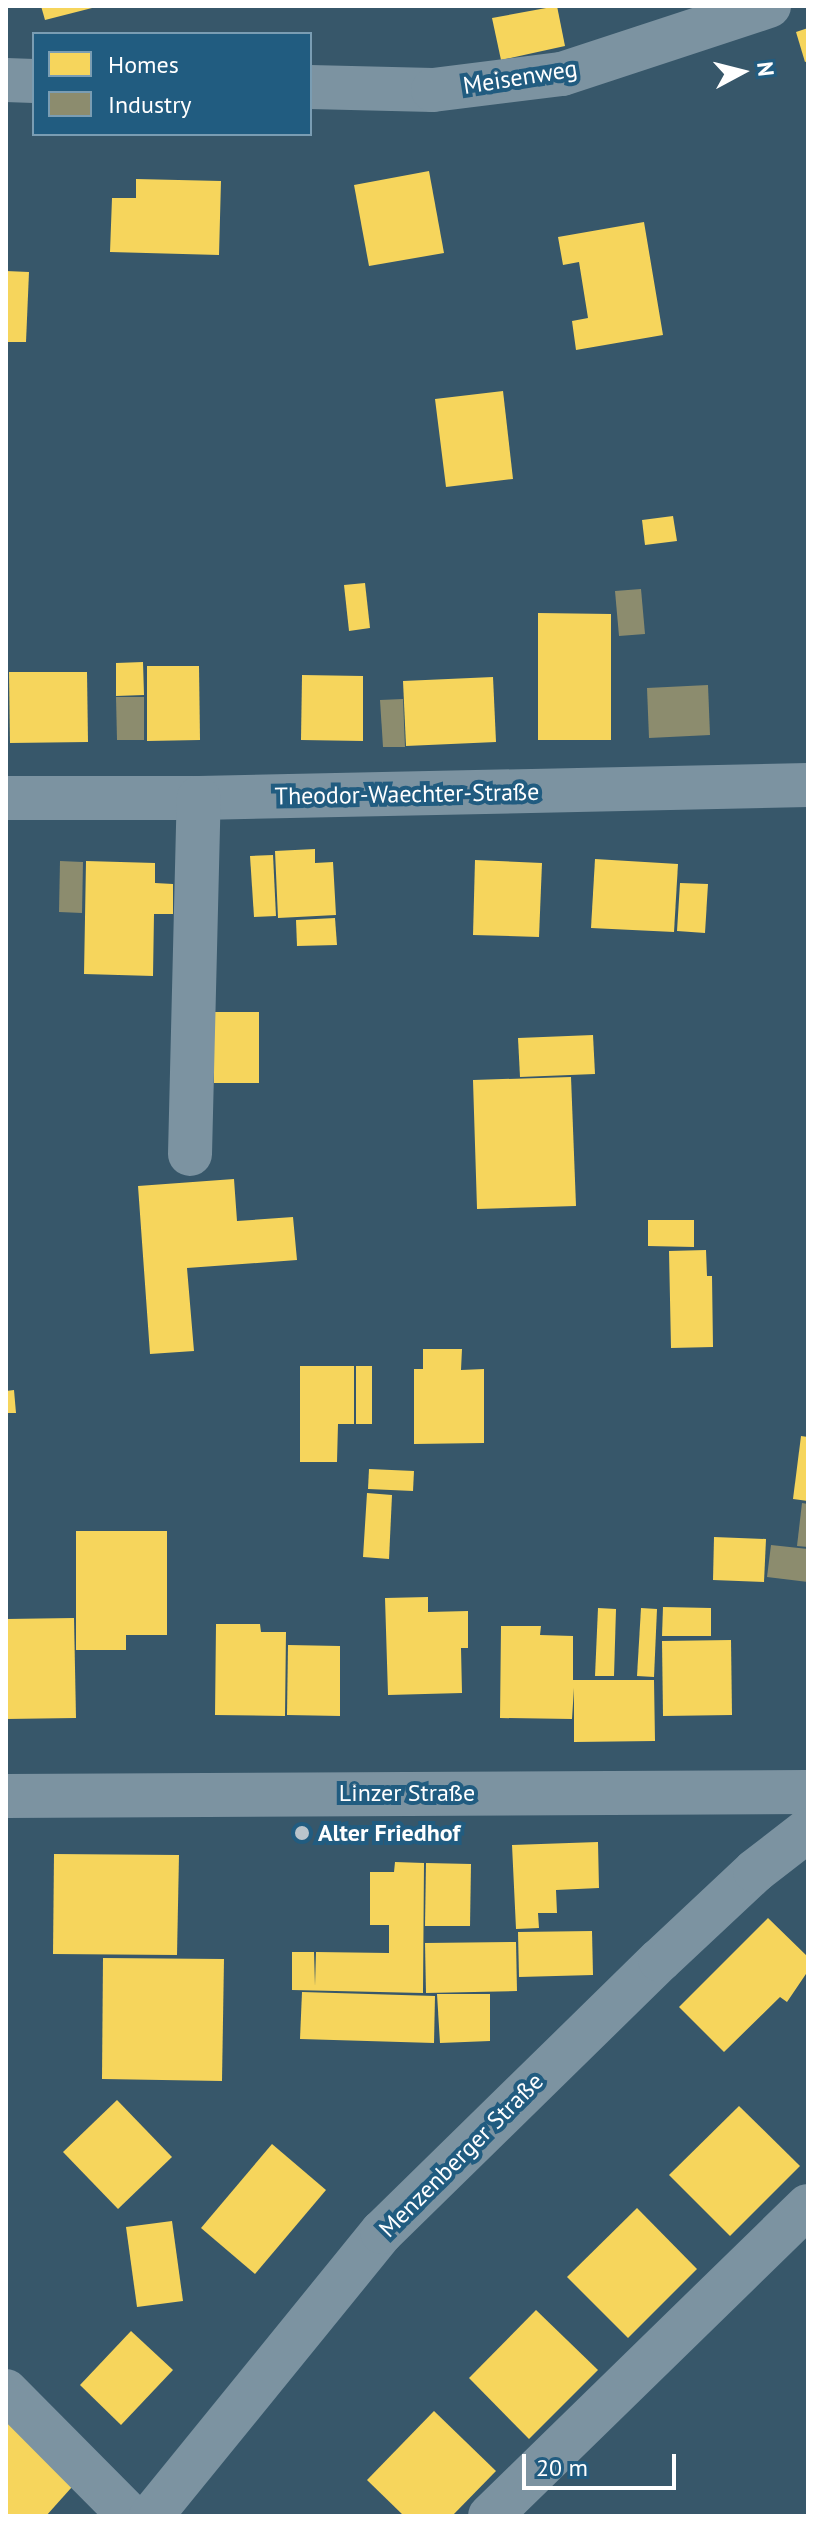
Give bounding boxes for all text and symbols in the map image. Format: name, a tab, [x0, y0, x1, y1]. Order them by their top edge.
legend	[32, 32, 312, 136]
north arrow	[702, 32, 782, 112]
text: Homes	[108, 49, 179, 80]
street label: Meisenweg	[461, 54, 579, 100]
text: N	[751, 60, 781, 78]
text: Industry	[108, 89, 192, 120]
street label: Theodor-Waechter-Straße	[274, 777, 540, 811]
street label: Linzer Straße	[339, 1779, 475, 1807]
place label: Alter Friedhof	[318, 1819, 460, 1847]
marker: Alter Friedhof	[293, 1824, 311, 1842]
street label: Menzenberger Straße	[373, 2067, 549, 2243]
scale bar	[526, 2438, 680, 2488]
text: 20 m	[536, 2452, 588, 2483]

